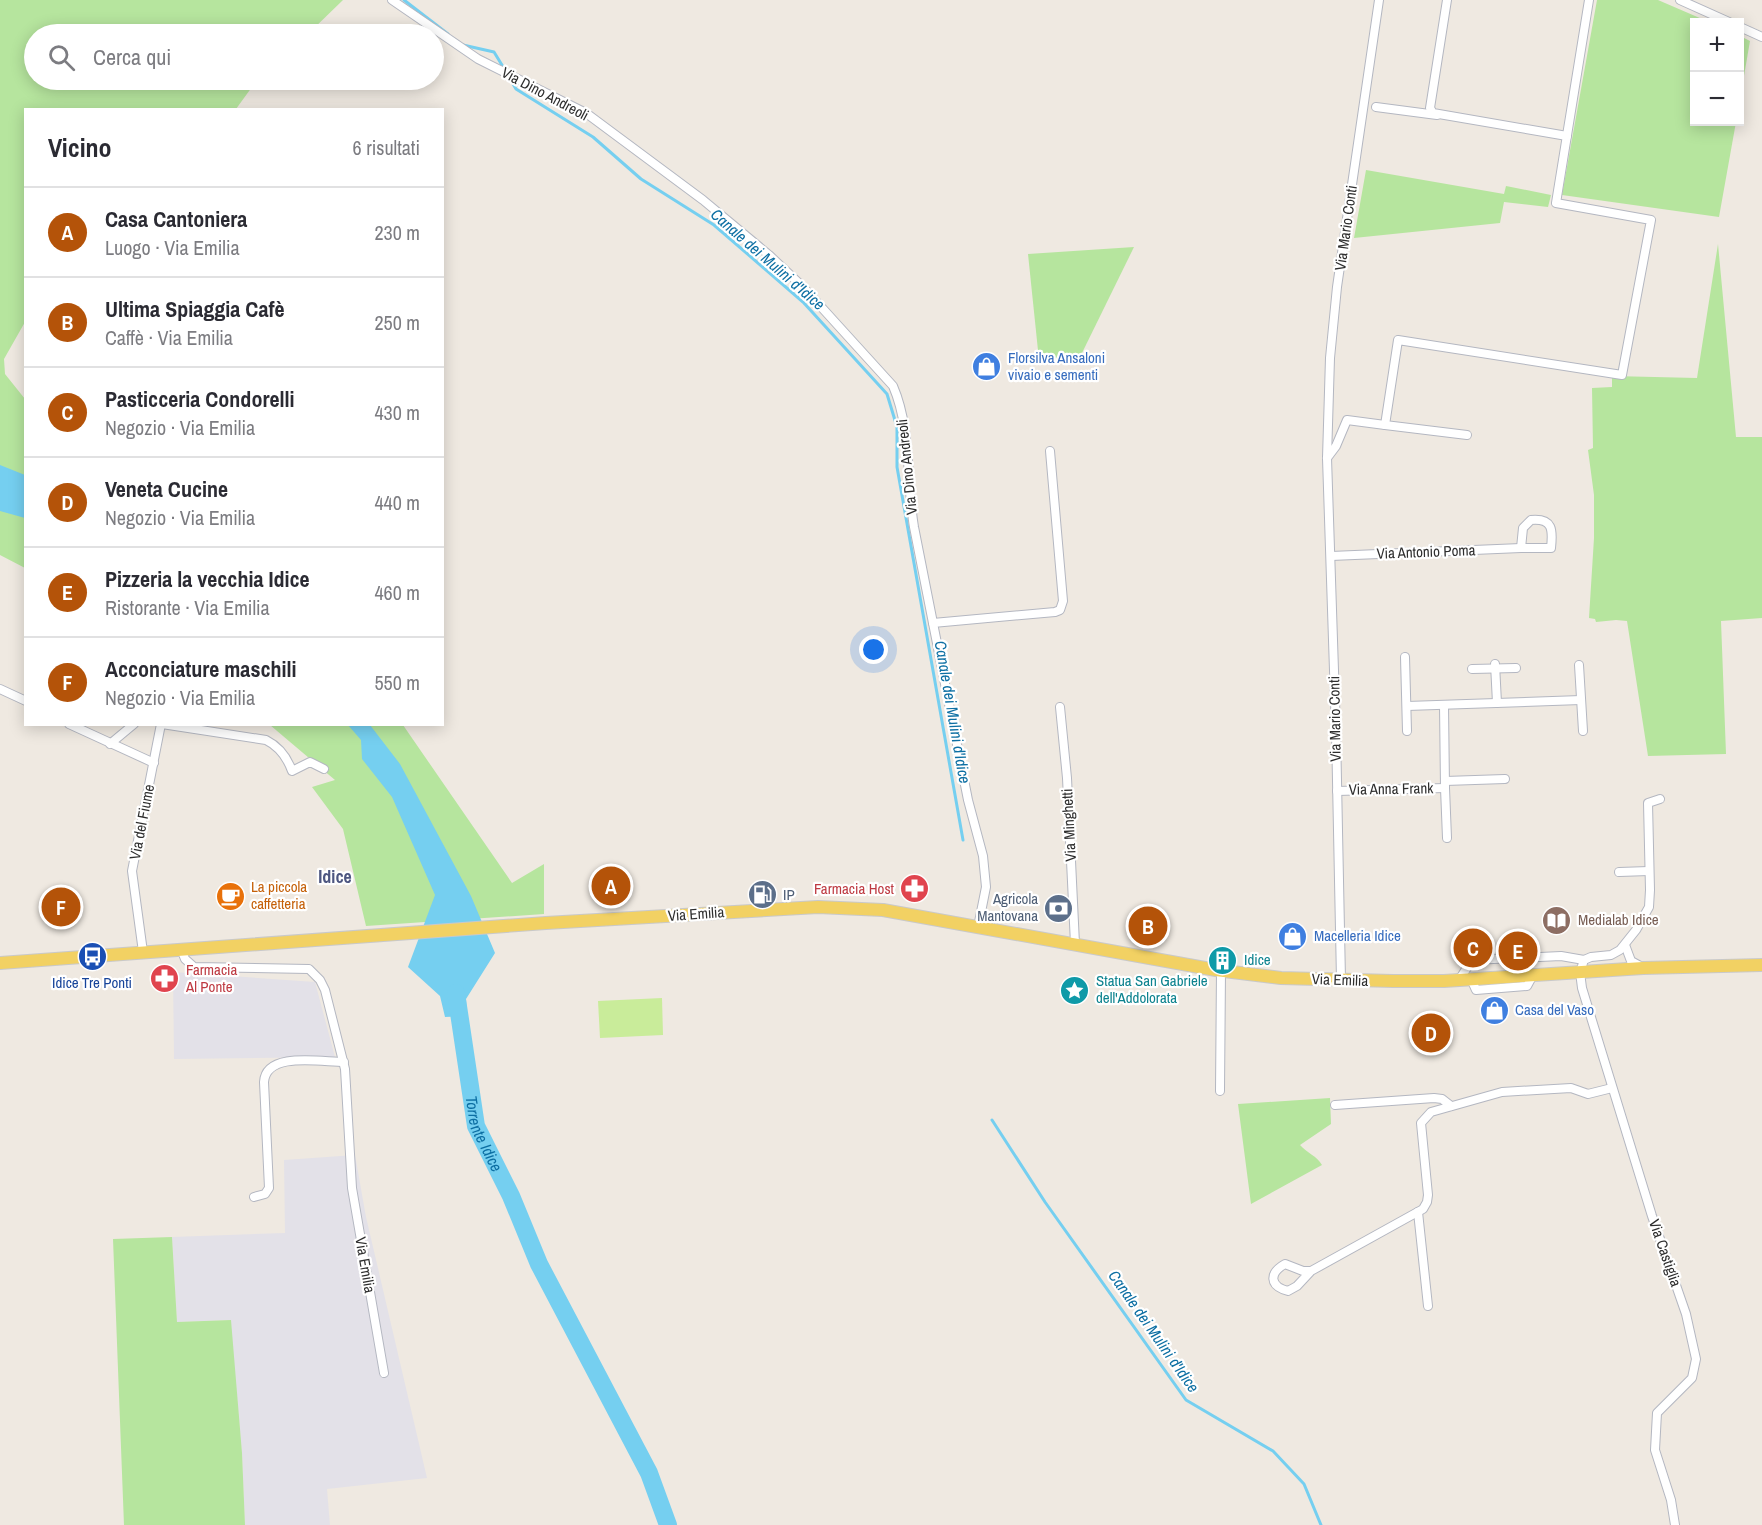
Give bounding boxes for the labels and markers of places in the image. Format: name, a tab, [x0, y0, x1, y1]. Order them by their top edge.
place label: Florsilva Ansaloni vivaio e sementi	[1008, 347, 1105, 385]
shop icon: Florsilva Ansaloni vivaio e sementi	[971, 351, 1003, 383]
pin: A	[592, 864, 630, 908]
pharmacy icon: Farmacia Host	[899, 873, 931, 905]
place label: La piccola caffetteria	[251, 876, 307, 914]
place label: Farmacia Host	[814, 878, 895, 899]
fuel station icon: IP	[746, 879, 778, 911]
cafe icon: La piccola caffetteria	[214, 880, 246, 912]
pin: F	[42, 884, 80, 930]
place label: IP	[783, 884, 795, 905]
place label: Agricola Mantovana	[977, 888, 1038, 926]
bank icon: Agricola Mantovana	[1043, 892, 1075, 924]
pin: B	[1128, 904, 1168, 948]
library icon: Medialab Idice	[1541, 904, 1573, 936]
place label: Medialab Idice	[1578, 909, 1659, 930]
shop icon: Macelleria Idice	[1277, 920, 1309, 952]
place label: Macelleria Idice	[1314, 925, 1401, 946]
pin: C	[1454, 926, 1492, 970]
pin: E	[1498, 928, 1538, 974]
bus stop icon: Idice Tre Ponti	[76, 940, 108, 972]
building icon: Idice	[1207, 944, 1239, 976]
place label: Idice	[1244, 949, 1271, 970]
place label: Farmacia Al Ponte	[185, 959, 238, 997]
pharmacy icon: Farmacia Al Ponte	[149, 963, 181, 995]
place label: Statua San Gabriele dell'Addolorata	[1096, 970, 1208, 1008]
place label: Idice Tre Ponti	[52, 972, 132, 993]
place icon: Statua San Gabriele dell'Addolorata	[1059, 974, 1091, 1006]
shop icon: Casa del Vaso	[1478, 994, 1510, 1026]
place label: Casa del Vaso	[1515, 999, 1594, 1020]
pin: D	[1412, 1010, 1450, 1056]

